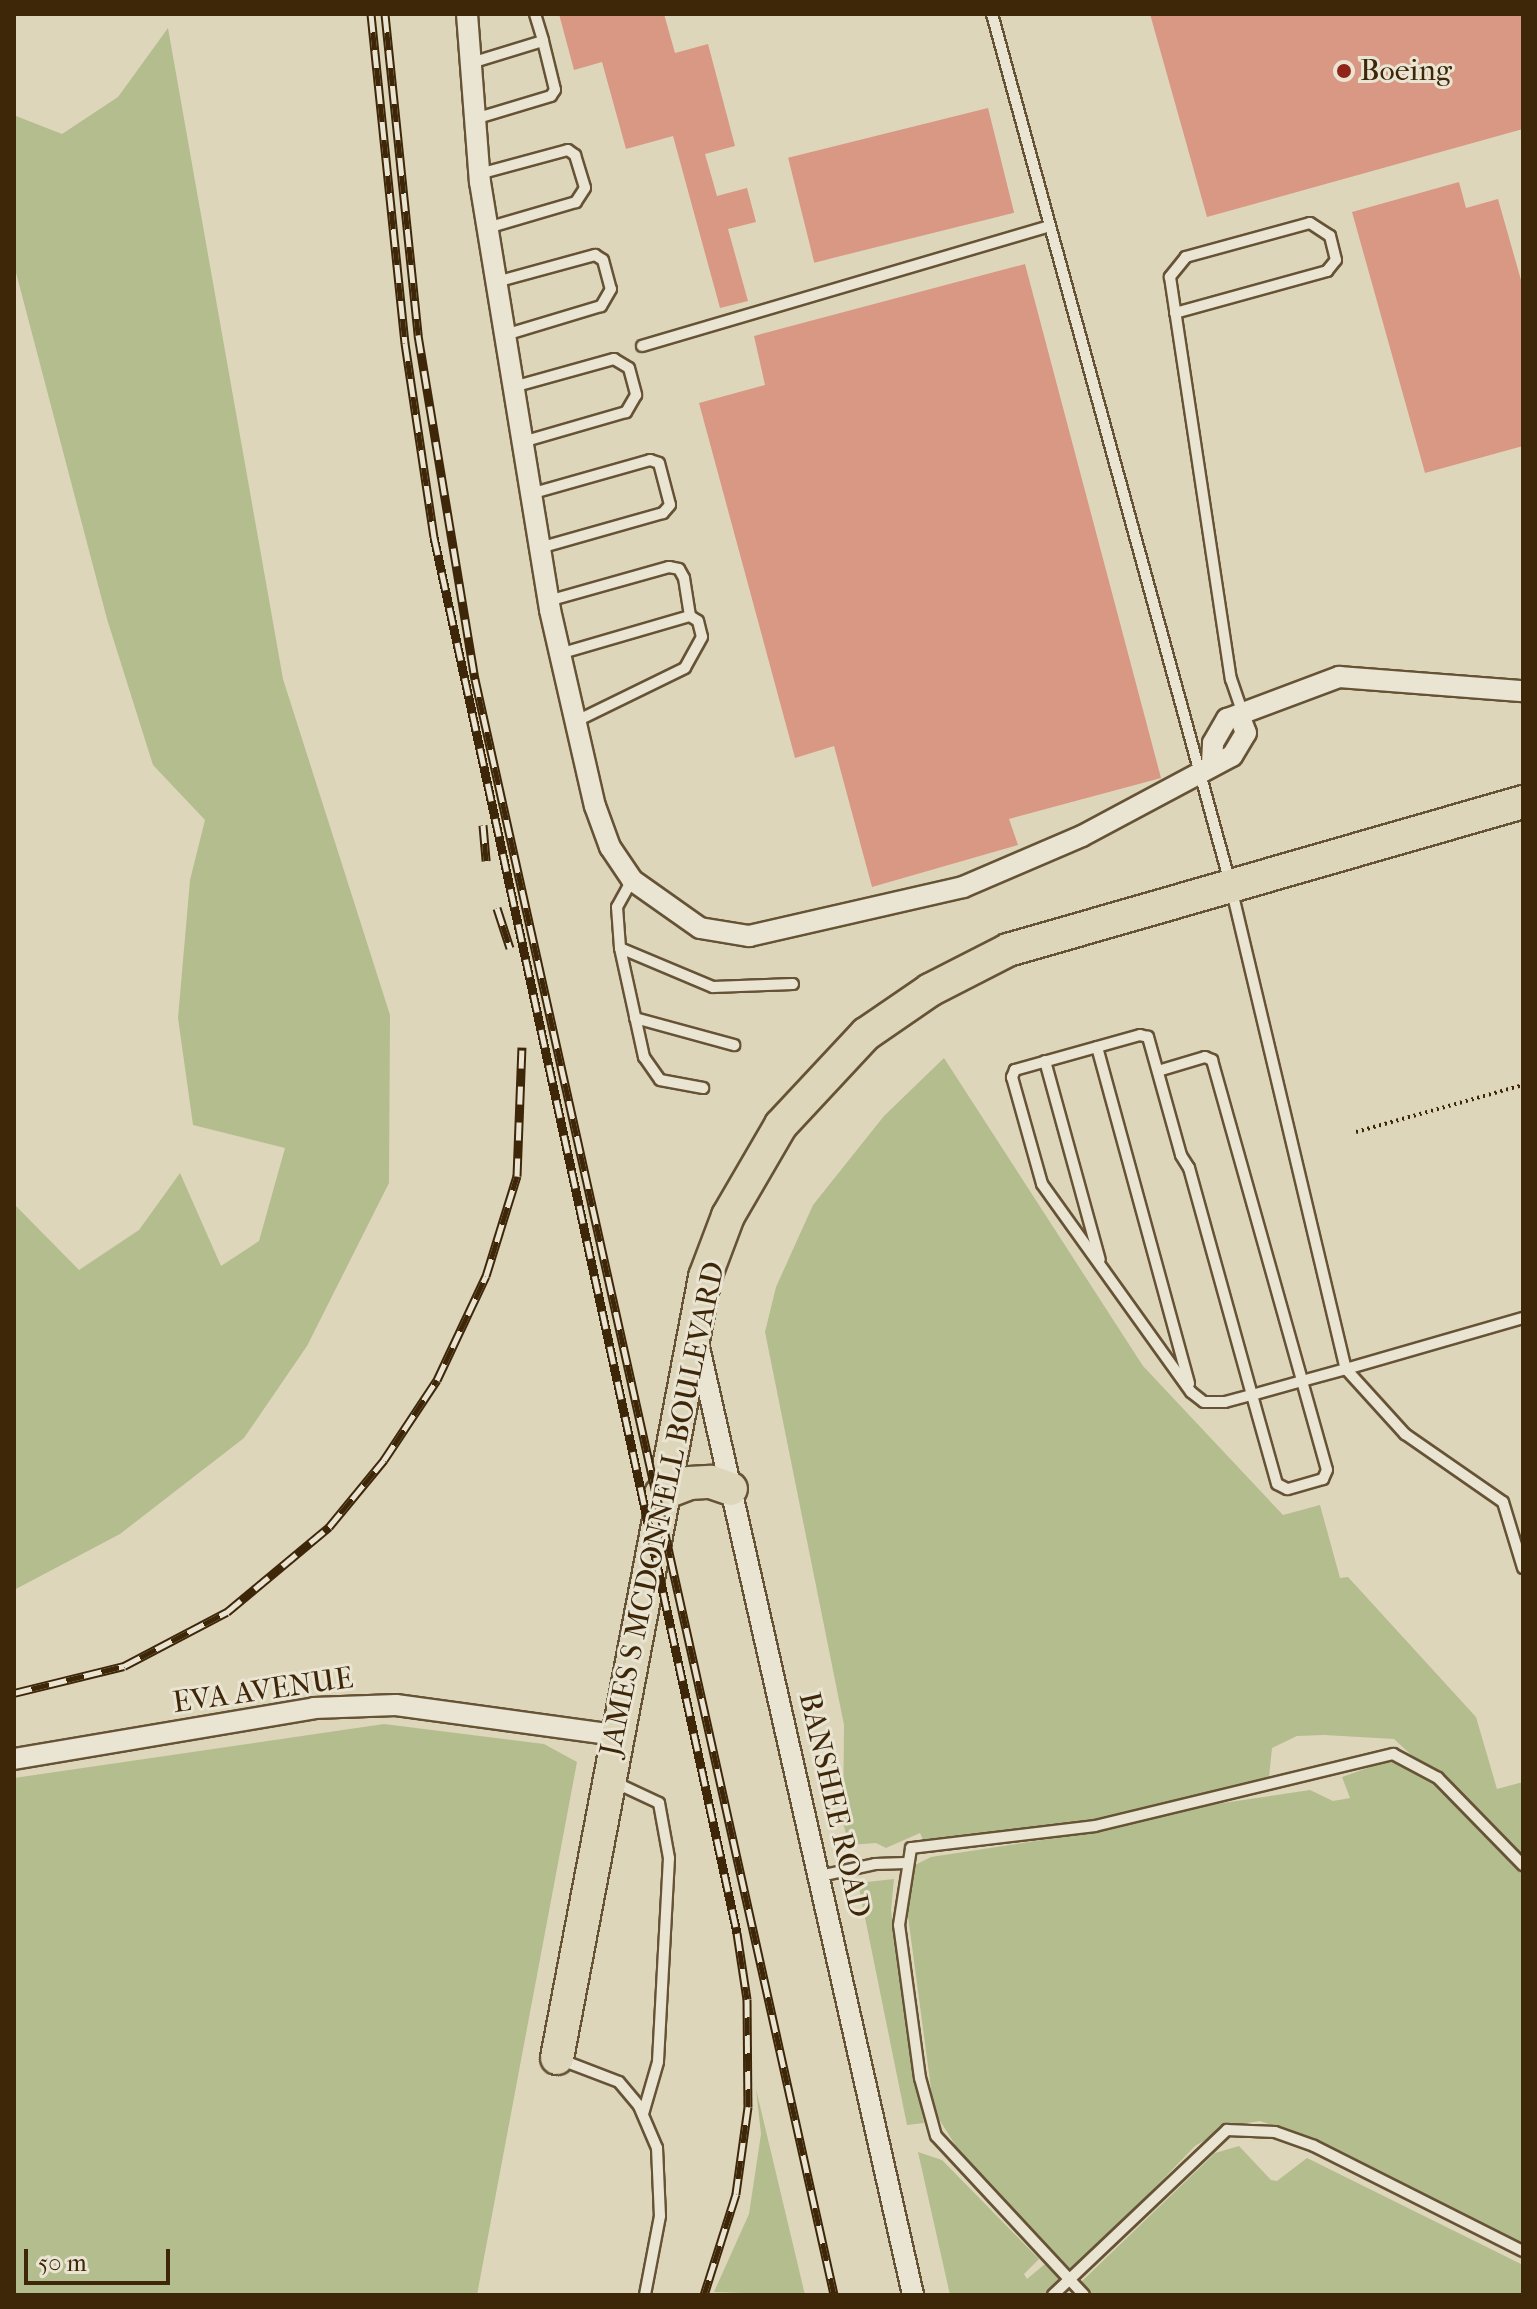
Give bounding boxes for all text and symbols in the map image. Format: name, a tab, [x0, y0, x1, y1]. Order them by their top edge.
place label: Boeing	[1360, 53, 1452, 89]
marker: Boeing	[1335, 62, 1353, 80]
street label: JAMES S MCDONNELL BOULEVARD	[593, 1259, 733, 1759]
street label: EVA AVENUE	[170, 1661, 356, 1721]
street label: BANSHEE ROAD	[791, 1689, 877, 1921]
scale bar	[28, 2233, 174, 2283]
text: 50 m	[38, 2249, 87, 2277]

